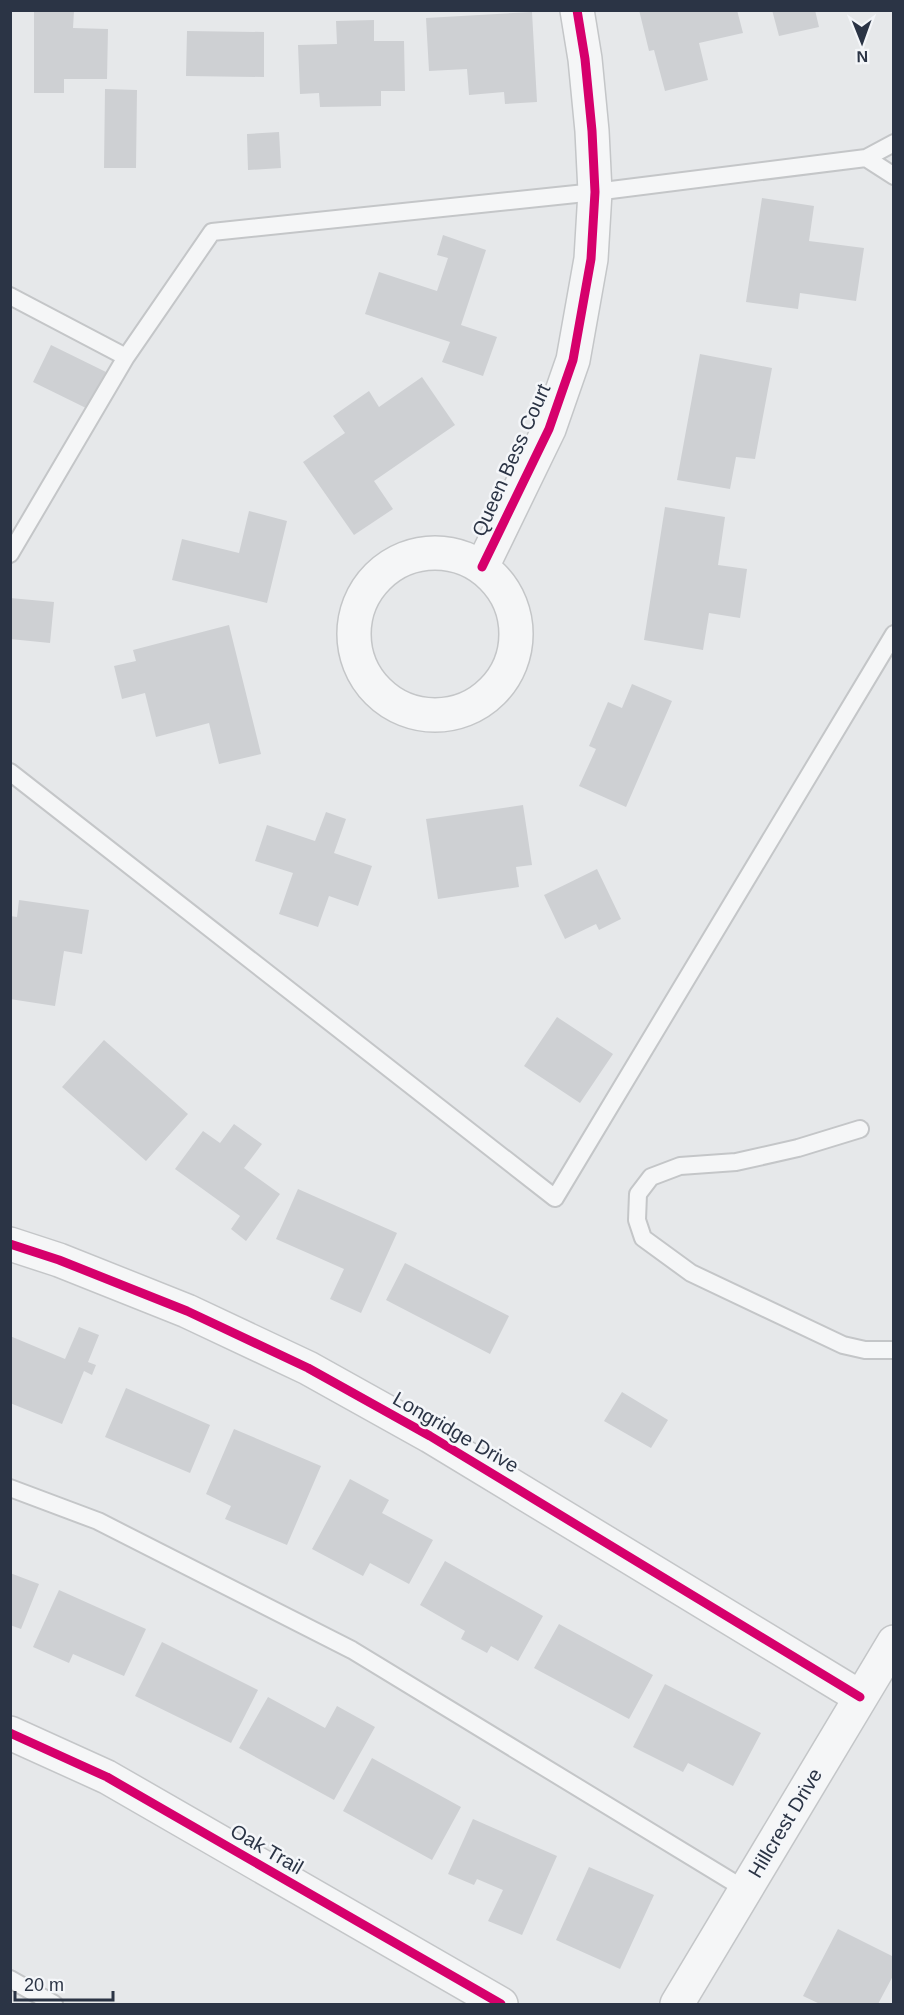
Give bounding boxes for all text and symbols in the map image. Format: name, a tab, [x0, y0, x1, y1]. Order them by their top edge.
north arrow	[832, 12, 892, 72]
text: N	[856, 48, 868, 65]
street label: Queen Bess Court	[467, 380, 555, 540]
street label: Longridge Drive	[389, 1387, 523, 1477]
street label: Hillcrest Drive	[744, 1764, 826, 1882]
street label: Oak Trail	[227, 1819, 307, 1879]
scale bar	[15, 1964, 112, 2002]
text: 20 m	[24, 1975, 64, 1995]

